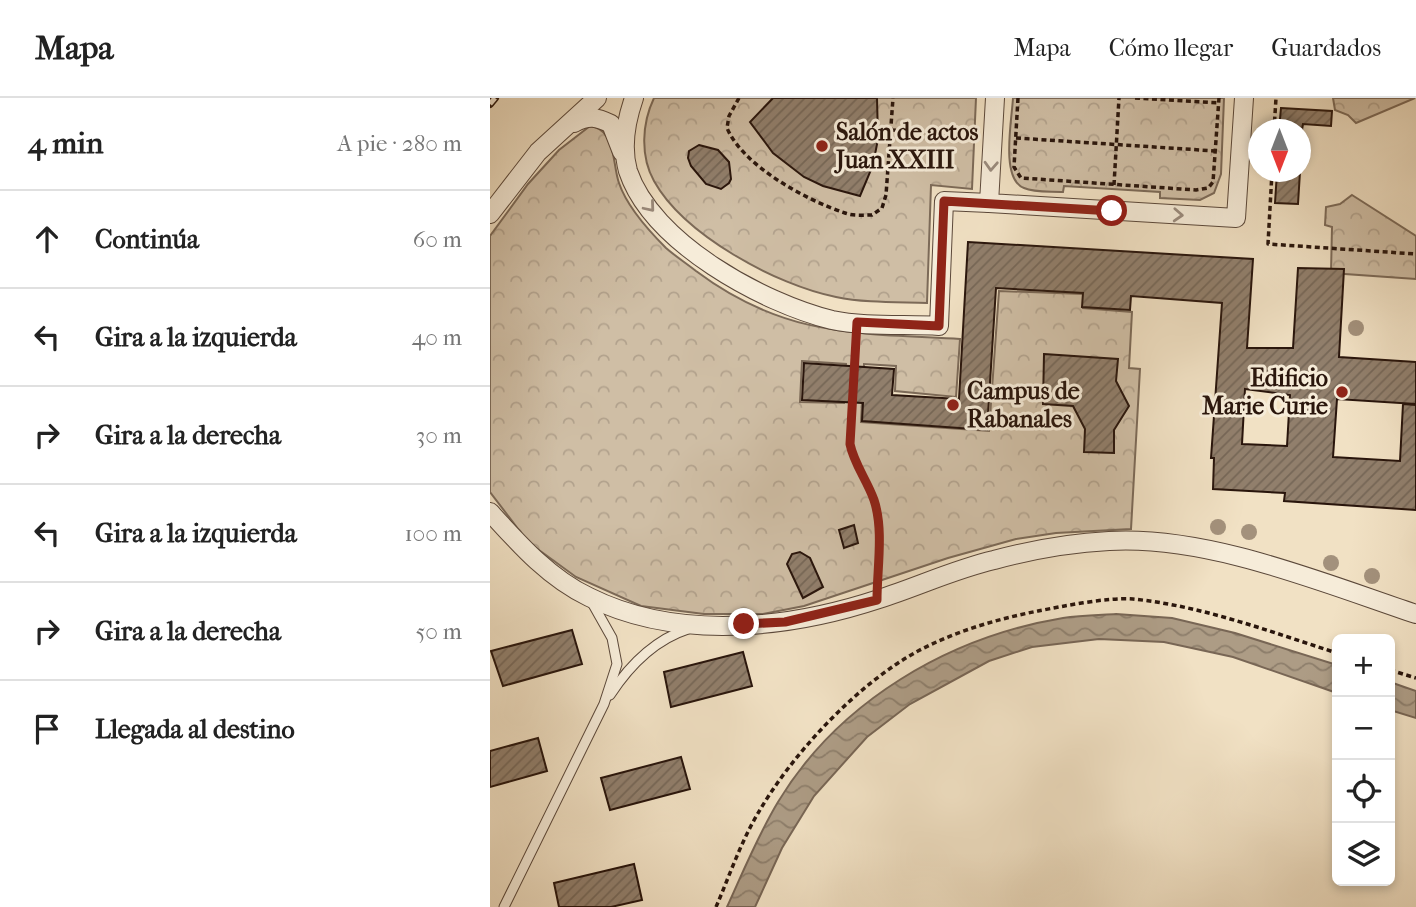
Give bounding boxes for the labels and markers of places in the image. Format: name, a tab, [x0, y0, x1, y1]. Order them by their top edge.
place label: Salón de actos Juan XXIII	[834, 118, 979, 174]
marker: Salón de actos Juan XXIII	[814, 138, 830, 154]
place label: Edificio Marie Curie	[1202, 364, 1328, 420]
place label: Campus de Rabanales	[967, 377, 1080, 433]
marker: Edificio Marie Curie	[1334, 384, 1350, 400]
marker: Campus de Rabanales	[945, 397, 961, 413]

